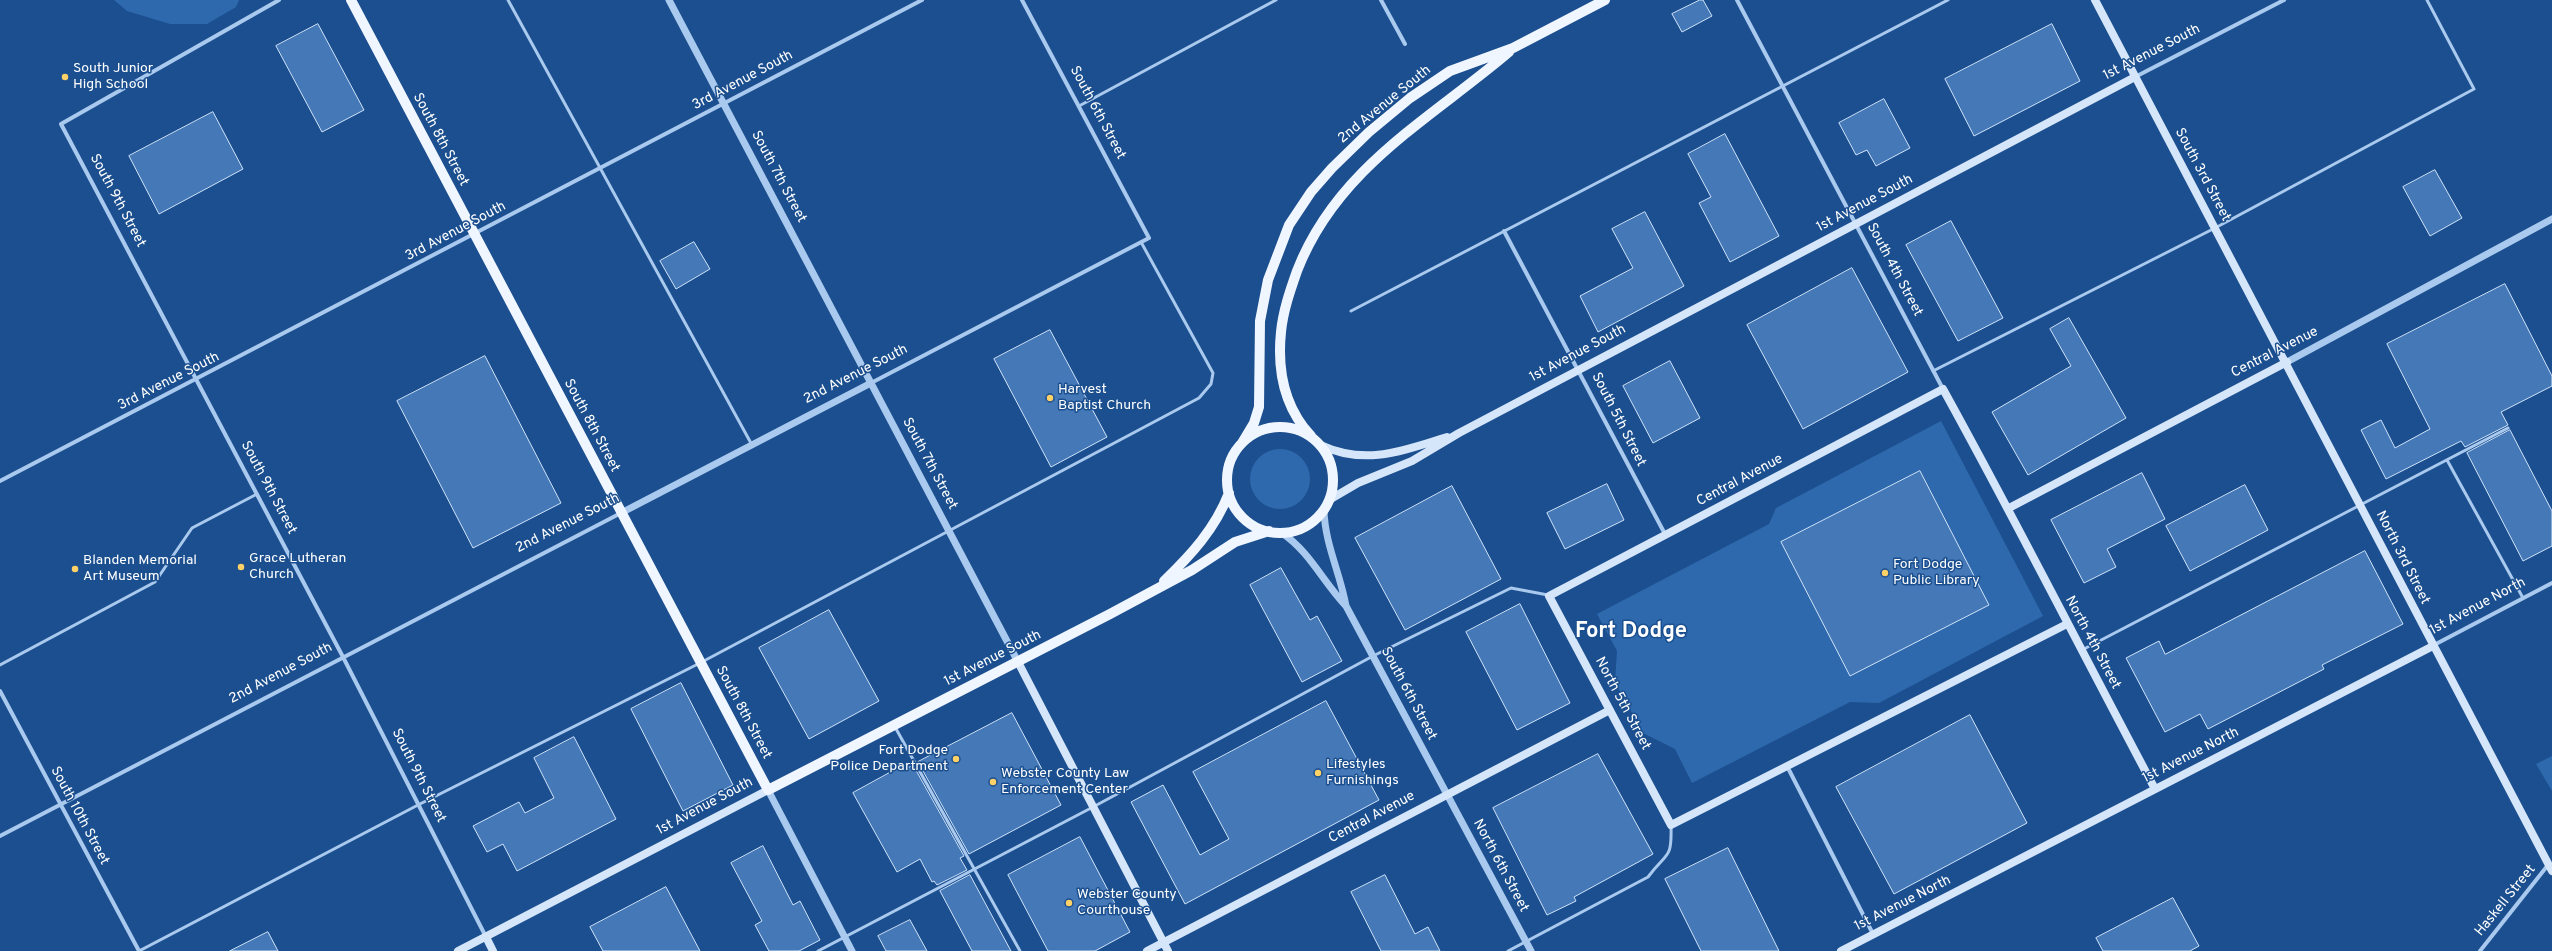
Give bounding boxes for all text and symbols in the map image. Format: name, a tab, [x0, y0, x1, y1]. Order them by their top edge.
street label: 1st Avenue South	[2101, 21, 2203, 85]
street label: 3rd Avenue South	[690, 47, 796, 115]
place label: South Junior High School	[73, 61, 153, 94]
street label: 2nd Avenue South	[1335, 62, 1435, 148]
street label: South 6th Street	[1065, 64, 1129, 162]
marker: South Junior High School	[60, 72, 70, 82]
street label: South 8th Street	[408, 91, 472, 189]
street label: South 3rd Street	[2170, 125, 2234, 225]
street label: South 7th Street	[747, 128, 809, 226]
street label: South 9th Street	[85, 152, 149, 250]
street label: 1st Avenue South	[1814, 172, 1916, 236]
street label: 3rd Avenue South	[403, 198, 509, 266]
street label: South 4th Street	[1862, 220, 1926, 320]
street label: 1st Avenue South	[1527, 322, 1629, 386]
street label: Central Avenue	[2229, 324, 2321, 382]
street label: 2nd Avenue South	[801, 341, 911, 409]
street label: 3rd Avenue South	[116, 349, 222, 415]
street label: South 5th Street	[1587, 370, 1649, 470]
street label: South 8th Street	[559, 377, 623, 475]
place label: Harvest Baptist Church	[1058, 382, 1151, 414]
marker: Harvest Baptist Church	[1045, 393, 1055, 403]
street label: South 7th Street	[898, 415, 960, 513]
street label: South 9th Street	[236, 439, 300, 537]
street label: Central Avenue	[1694, 451, 1786, 511]
street label: 2nd Avenue South	[513, 490, 623, 558]
street label: North 3rd Street	[2371, 508, 2433, 608]
place label: Grace Lutheran Church	[249, 551, 346, 584]
place label: Blanden Memorial Art Museum	[83, 553, 197, 586]
place label: Fort Dodge Public Library	[1893, 557, 1980, 590]
marker: Grace Lutheran Church	[236, 562, 246, 572]
marker: Blanden Memorial Art Museum	[70, 564, 80, 574]
marker: Fort Dodge Public Library	[1880, 568, 1890, 578]
street label: 1st Avenue North	[2427, 575, 2529, 639]
street label: North 4th Street	[2060, 594, 2124, 692]
district label: Fort Dodge	[1575, 620, 1687, 646]
street label: 1st Avenue South	[942, 627, 1044, 691]
street label: 2nd Avenue South	[226, 640, 336, 708]
street label: South 6th Street	[1376, 645, 1440, 743]
street label: North 5th Street	[1590, 655, 1654, 753]
street label: South 8th Street	[711, 664, 775, 762]
street label: 1st Avenue North	[2140, 724, 2242, 788]
street label: South 9th Street	[387, 726, 449, 826]
place label: Fort Dodge Police Department	[830, 743, 948, 776]
marker: Fort Dodge Police Department	[951, 754, 961, 764]
place label: Lifestyles Furnishings	[1326, 757, 1399, 790]
street label: South 10th Street	[46, 764, 112, 868]
place label: Webster County Law Enforcement Center	[1001, 766, 1129, 798]
marker: Lifestyles Furnishings	[1313, 768, 1323, 778]
street label: 1st Avenue South	[654, 775, 756, 839]
marker: Webster County Law Enforcement Center	[988, 777, 998, 787]
street label: Central Avenue	[1326, 788, 1418, 848]
street label: North 6th Street	[1468, 817, 1532, 915]
street label: Haskell Street	[2472, 862, 2540, 940]
street label: 1st Avenue North	[1852, 872, 1954, 936]
place label: Webster County Courthouse	[1077, 887, 1177, 920]
marker: Webster County Courthouse	[1064, 898, 1074, 908]

